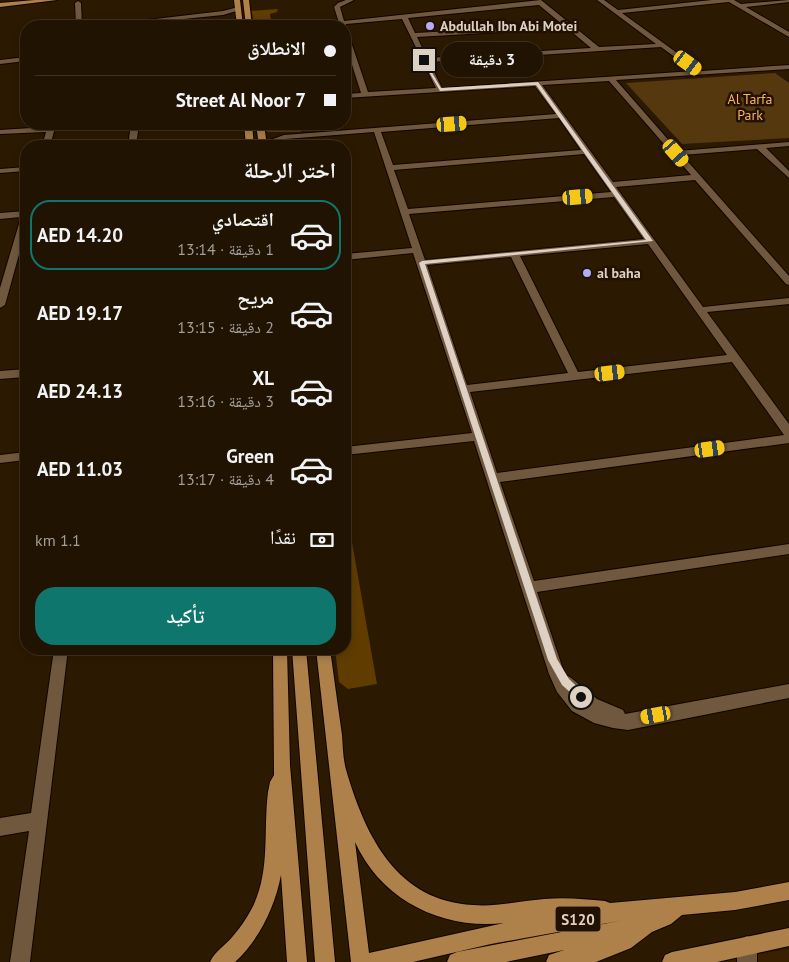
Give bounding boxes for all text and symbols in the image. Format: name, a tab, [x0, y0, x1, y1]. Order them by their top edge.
place label: Abdullah Ibn Abi Motei	[440, 17, 577, 35]
marker: Abdullah Ibn Abi Motei	[424, 20, 436, 32]
text: الانطلاق	[247, 36, 306, 60]
callout: 3 دقيقة	[442, 42, 544, 78]
car	[671, 48, 704, 78]
route end	[413, 49, 435, 71]
text: 3 دقيقة	[469, 49, 515, 69]
text: Street Al Noor 7	[176, 88, 306, 112]
park label: Al Tarfa Park	[728, 90, 773, 124]
car	[436, 115, 467, 133]
car	[660, 137, 691, 169]
text: اختر الرحلة	[244, 156, 336, 184]
car	[562, 188, 593, 206]
text: اقتصادي	[212, 207, 274, 231]
icon: car	[289, 213, 334, 258]
text: AED 14.20	[37, 223, 123, 247]
text: 1 دقيقة · 13:14	[177, 239, 274, 259]
place label: al baha	[597, 264, 641, 282]
marker: al baha	[581, 267, 593, 279]
text: مريح	[237, 285, 274, 309]
icon: car	[289, 291, 334, 336]
text: AED 19.17	[37, 301, 123, 325]
text: 2 دقيقة · 13:15	[177, 317, 274, 337]
car	[594, 364, 625, 382]
text: XL	[252, 366, 274, 390]
icon: car	[289, 369, 334, 414]
text: AED 24.13	[37, 379, 123, 403]
text: 3 دقيقة · 13:16	[177, 391, 274, 411]
car	[694, 439, 725, 459]
text: Green	[226, 444, 274, 468]
icon: car	[289, 447, 334, 492]
text: AED 11.03	[37, 457, 123, 481]
text: 4 دقيقة · 13:17	[177, 469, 274, 489]
text: نقدًا	[270, 525, 296, 549]
icon: cash	[308, 526, 336, 554]
text: 1.1 km	[35, 530, 81, 550]
button: تأكيد	[35, 587, 336, 645]
route start	[570, 686, 592, 708]
car	[639, 705, 672, 725]
road number: S120	[556, 906, 600, 932]

